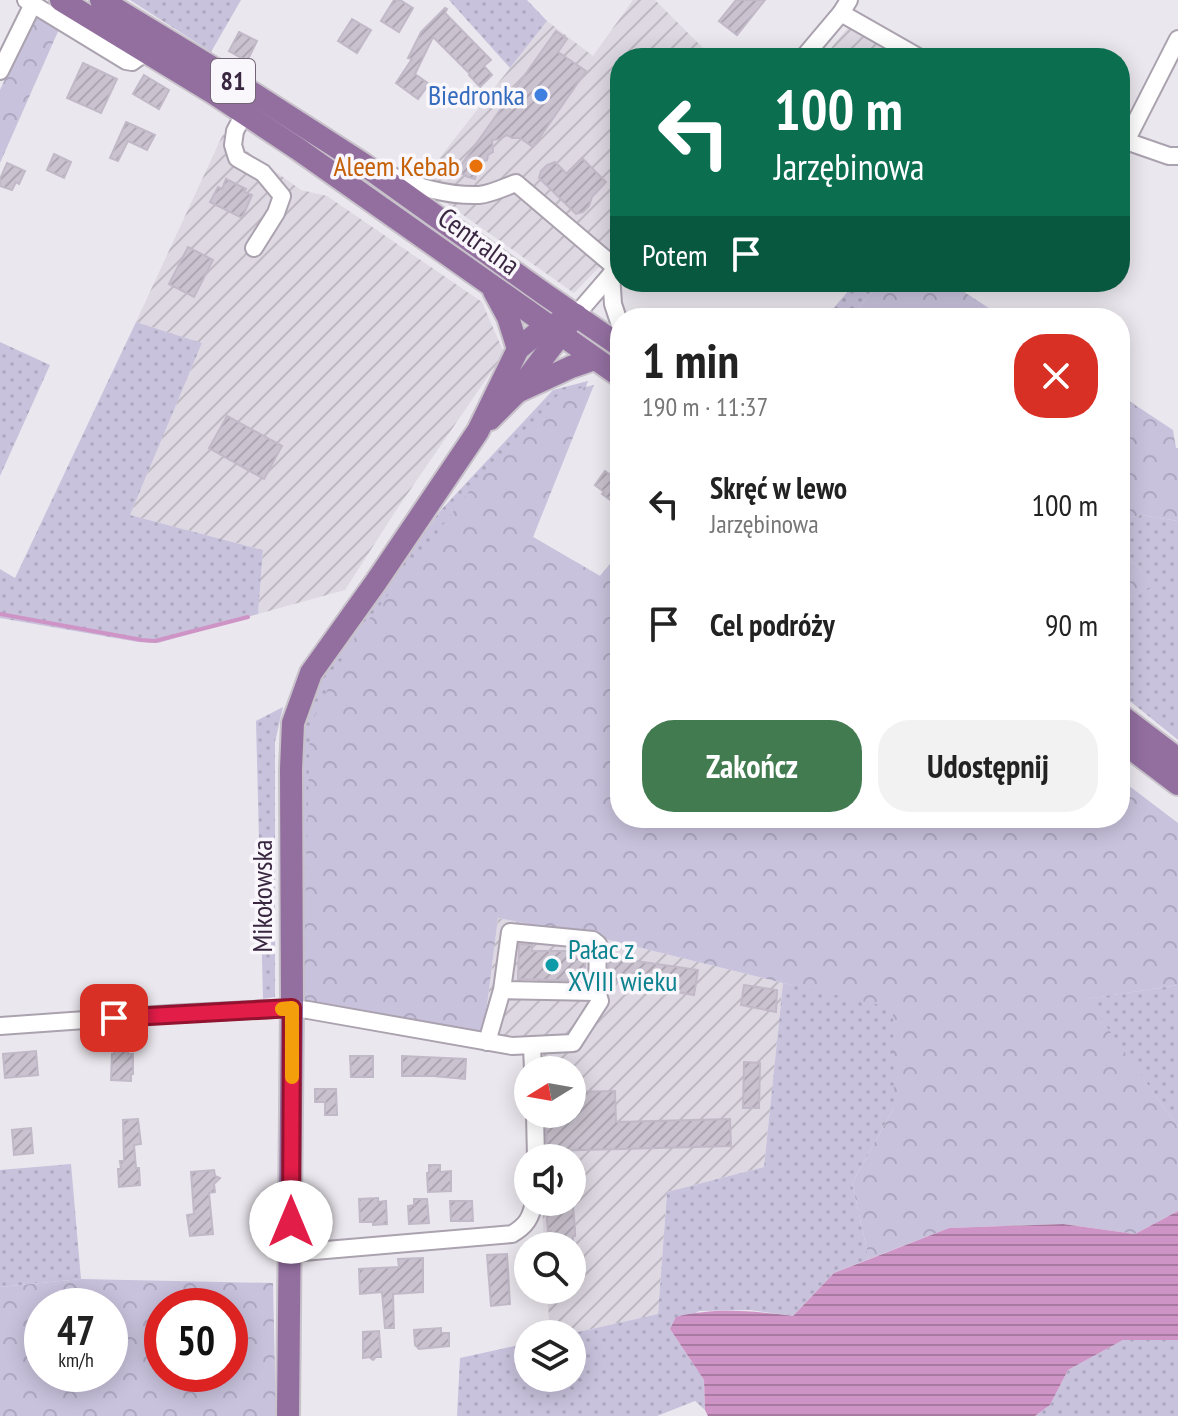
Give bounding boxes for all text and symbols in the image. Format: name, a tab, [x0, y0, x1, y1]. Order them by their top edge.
road number: 81	[211, 59, 255, 103]
text: 100 m	[774, 73, 903, 145]
place label: Biedronka	[428, 76, 525, 113]
icon: left	[642, 80, 746, 184]
marker: Biedronka	[532, 86, 550, 104]
text: Jarzębinowa	[774, 143, 924, 190]
place label: Aleem Kebab	[333, 147, 460, 184]
marker: Aleem Kebab	[467, 157, 485, 175]
street label: Centralna	[431, 198, 528, 283]
icon: arrive	[724, 232, 768, 276]
text: Potem	[642, 235, 708, 274]
text: 1 min	[642, 329, 739, 391]
button: close	[1014, 334, 1098, 418]
text: 190 m · 11:37	[642, 390, 768, 423]
text: Skręć w lewo	[710, 468, 847, 507]
icon: left	[642, 482, 686, 526]
text: 100 m	[1032, 485, 1098, 524]
text: Jarzębinowa	[710, 507, 819, 540]
icon: arrive	[642, 602, 686, 646]
text: Cel podróży	[710, 605, 835, 644]
text: 90 m	[1045, 605, 1098, 644]
button: Zakończ	[642, 720, 862, 812]
button: Udostępnij	[878, 720, 1098, 812]
street label: Mikołowska	[243, 839, 280, 953]
place label: Pałac z XVIII wieku	[568, 930, 677, 999]
marker: Pałac z XVIII wieku	[543, 956, 561, 974]
pin	[80, 984, 148, 1052]
icon: arrive	[92, 996, 136, 1040]
north arrow	[514, 1056, 586, 1128]
map controls	[514, 1056, 586, 1392]
button: sound	[514, 1144, 586, 1216]
position arrow	[249, 1180, 333, 1264]
button: search	[514, 1232, 586, 1304]
speed limit sign: 50	[144, 1288, 248, 1392]
text: 47	[57, 1304, 95, 1356]
button: layers	[514, 1320, 586, 1392]
text: km/h	[58, 1347, 94, 1373]

